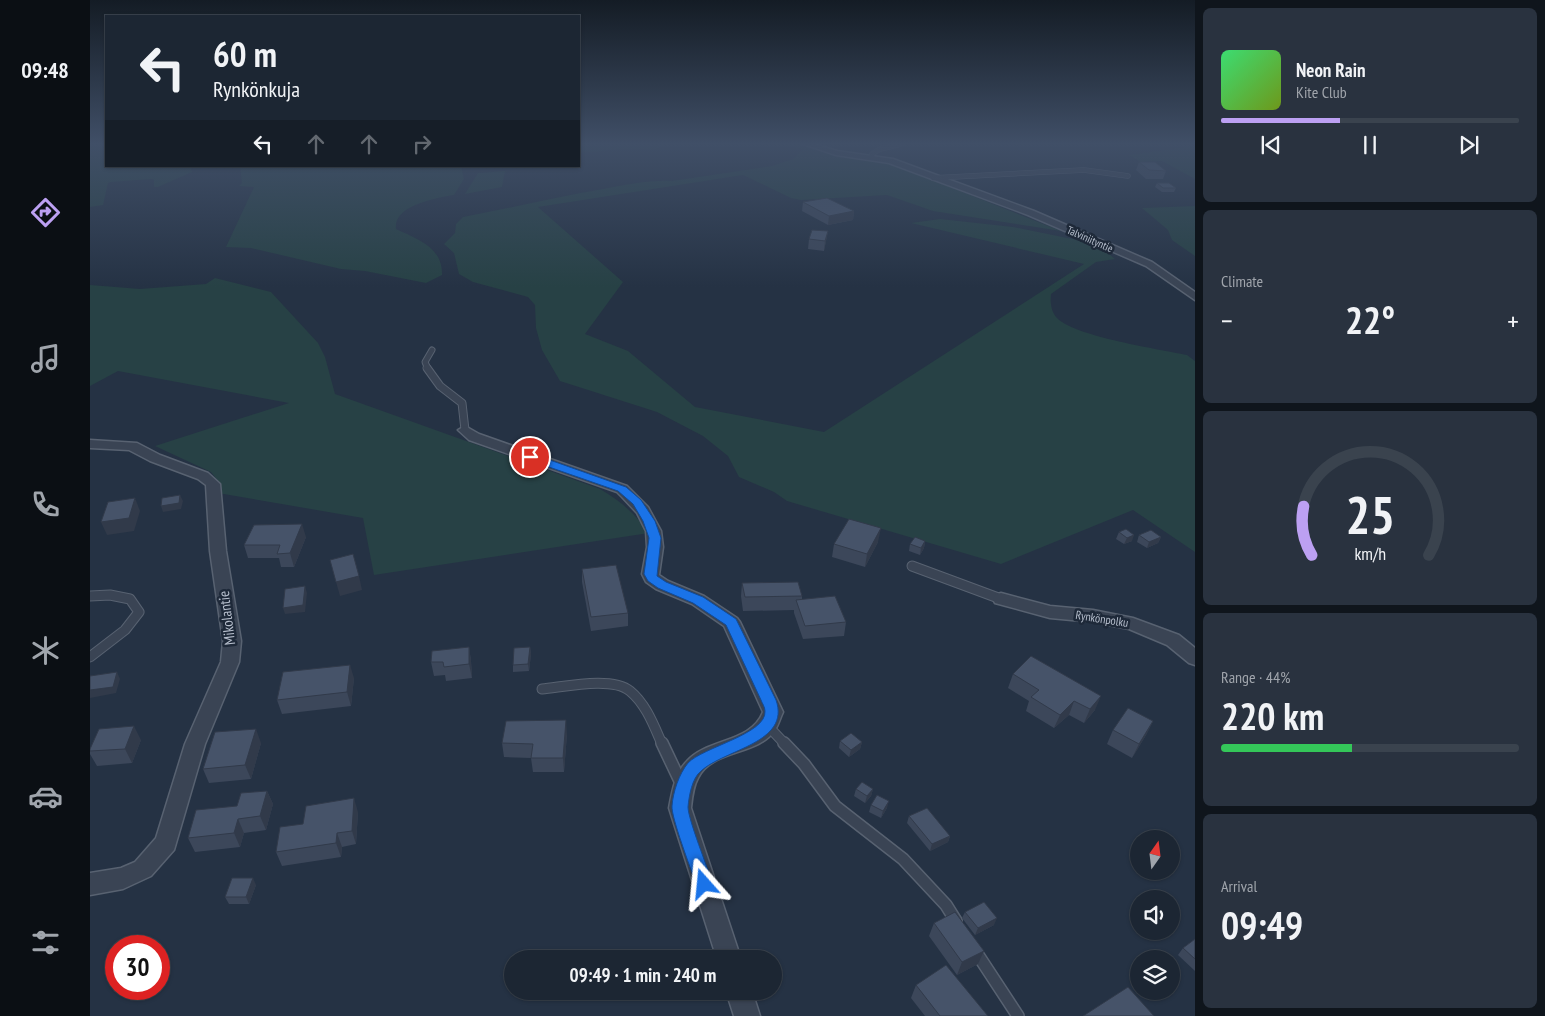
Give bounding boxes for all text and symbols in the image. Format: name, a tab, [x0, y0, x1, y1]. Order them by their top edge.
text: 60 m	[213, 31, 277, 77]
icon: left	[130, 35, 195, 100]
text: 09:48	[21, 56, 69, 84]
text: Neon Rain	[1296, 58, 1365, 82]
text: Rynkönkuja	[213, 75, 300, 103]
text: Kite Club	[1296, 82, 1347, 102]
icon: left	[249, 130, 277, 158]
icon: ahead	[302, 130, 330, 158]
icon: ahead	[355, 130, 383, 158]
icon: right	[408, 130, 436, 158]
icon: previous	[1257, 131, 1285, 159]
icon: pause	[1356, 131, 1384, 159]
icon: next	[1455, 131, 1483, 159]
icon: directions	[28, 195, 63, 230]
street label: Talviniityntie	[1065, 223, 1116, 256]
text: Climate	[1221, 271, 1263, 291]
text: 22°	[1345, 295, 1395, 344]
text: −	[1221, 302, 1233, 339]
text: +	[1507, 302, 1519, 339]
icon: music	[28, 341, 63, 376]
pin	[509, 436, 551, 478]
icon: arrive	[516, 443, 544, 471]
text: 25	[1345, 481, 1395, 548]
icon: phone	[28, 487, 63, 522]
text: km/h	[1354, 542, 1386, 565]
street label: Mikolantie	[214, 590, 239, 646]
street label: Rynkönpolku	[1075, 607, 1130, 630]
icon: climate	[28, 633, 63, 668]
text: Range · 44%	[1221, 667, 1290, 687]
text: 220 km	[1221, 691, 1324, 740]
icon: car	[28, 779, 63, 814]
north arrow	[1130, 830, 1180, 880]
map controls	[1130, 830, 1180, 1000]
position arrow	[677, 857, 729, 909]
text: Arrival	[1221, 876, 1257, 896]
button: sound	[1130, 890, 1180, 940]
text: 09:49	[1221, 900, 1303, 949]
icon: filters	[28, 925, 63, 960]
speed limit sign: 30	[105, 935, 170, 1000]
button: layers	[1130, 950, 1180, 1000]
text: 09:49 · 1 min · 240 m	[570, 963, 716, 987]

